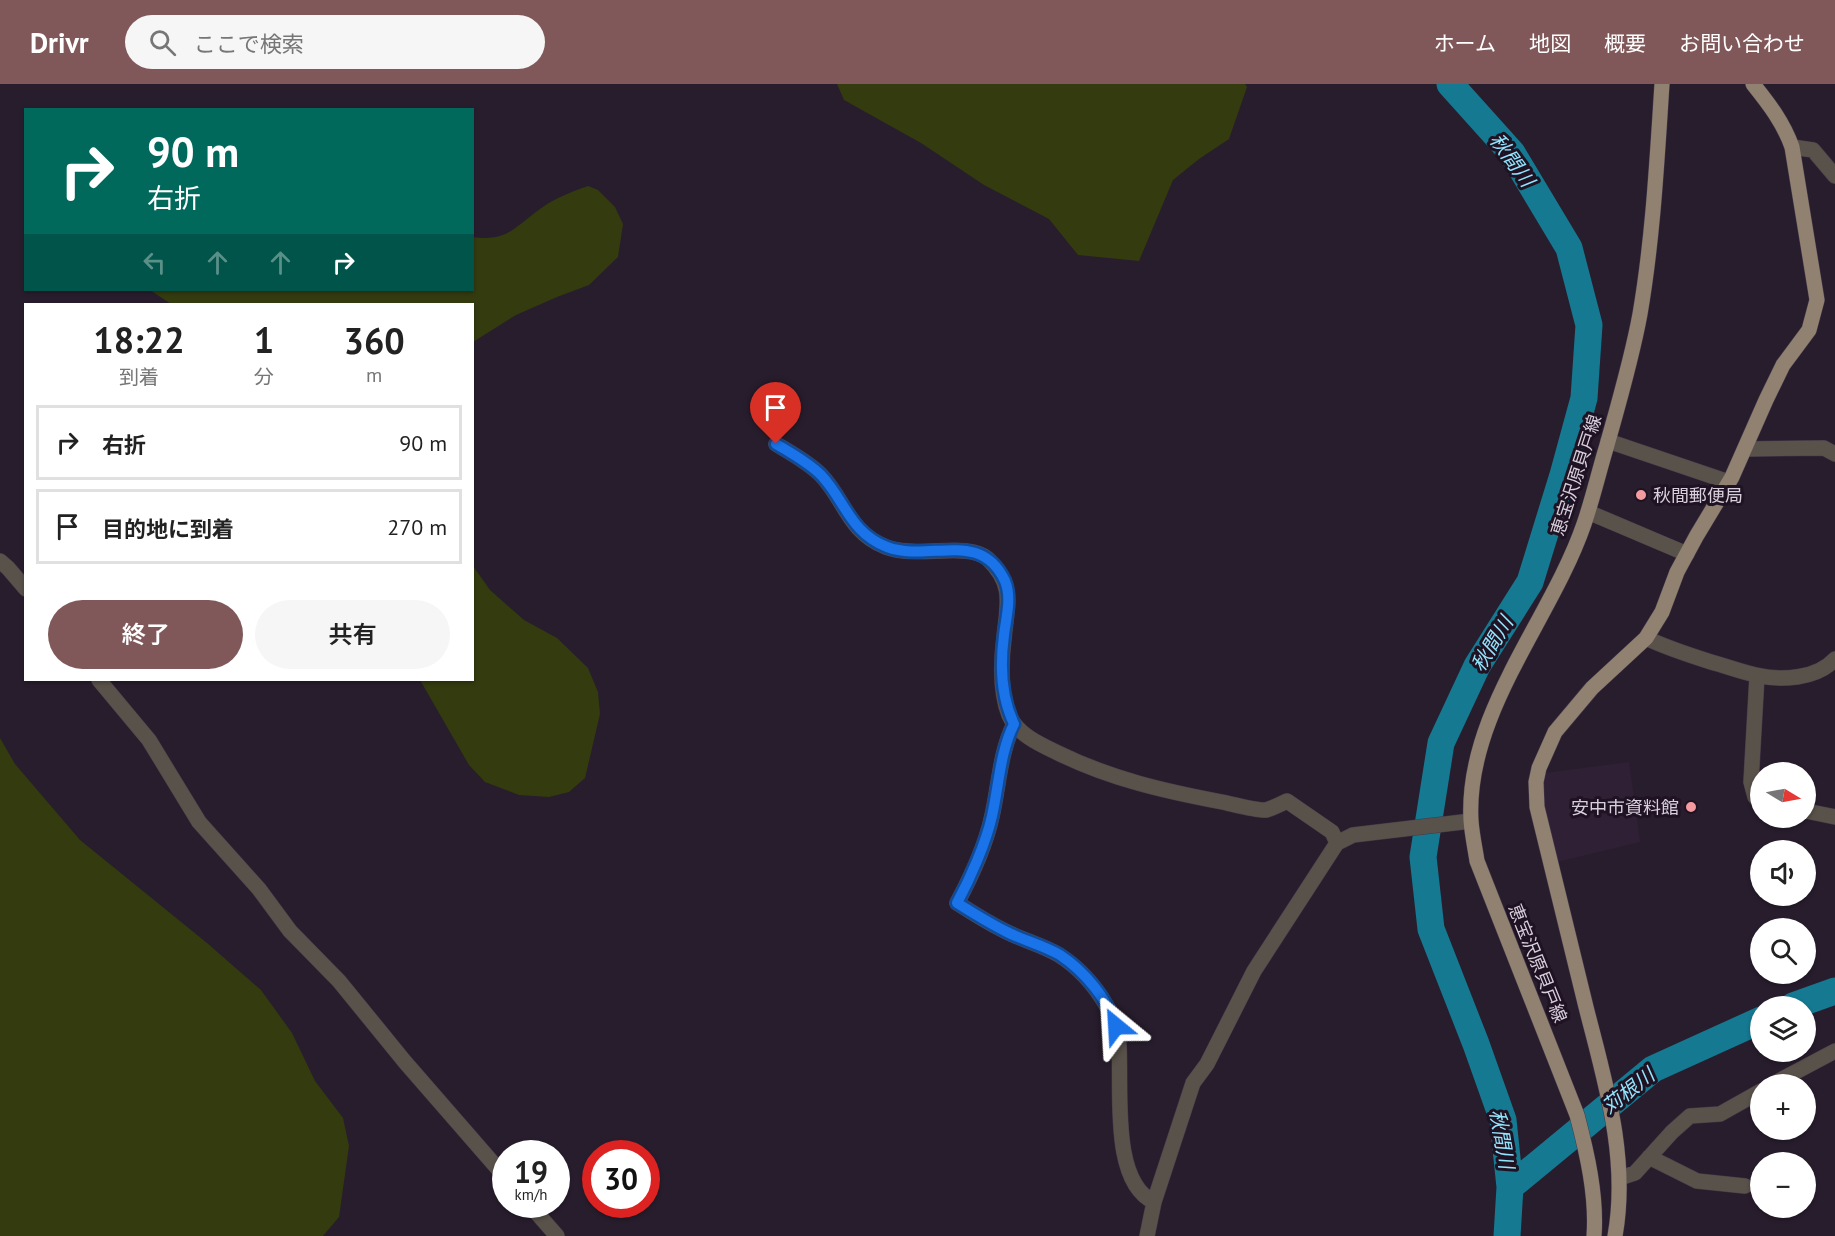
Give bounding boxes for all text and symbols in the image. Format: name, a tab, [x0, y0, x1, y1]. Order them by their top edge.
search box	[125, 15, 545, 69]
text: Drivr	[30, 24, 89, 61]
icon: search	[146, 26, 179, 59]
text: ここで検索	[194, 30, 304, 58]
text: ホーム	[1434, 30, 1496, 57]
text: 地図	[1529, 30, 1571, 57]
text: 概要	[1604, 30, 1646, 57]
text: お問い合わせ	[1679, 30, 1805, 57]
text: 90 m	[147, 124, 239, 179]
water label: 秋間川	[1484, 128, 1541, 194]
icon: right	[48, 132, 126, 210]
text: 右折	[147, 181, 201, 215]
icon: left	[138, 246, 171, 279]
icon: ahead	[201, 246, 234, 279]
icon: ahead	[264, 246, 297, 279]
icon: right	[327, 246, 360, 279]
text: 18:22	[93, 316, 185, 363]
text: 1	[254, 316, 274, 363]
text: 360	[343, 317, 405, 364]
text: m	[366, 362, 382, 388]
text: 到着	[119, 364, 159, 390]
text: 分	[254, 364, 274, 390]
pin	[750, 382, 801, 444]
icon: arrive	[759, 391, 792, 424]
street label: 恵宝沢原貝戸線	[1546, 412, 1606, 538]
icon: right	[51, 426, 84, 459]
text: 90 m	[399, 429, 447, 457]
text: 右折	[102, 431, 146, 459]
place label: 秋間郵便局	[1653, 484, 1743, 507]
marker: 秋間郵便局	[1634, 488, 1648, 502]
icon: arrive	[51, 510, 84, 543]
text: 270 m	[387, 513, 447, 541]
text: 目的地に到着	[102, 515, 234, 543]
button: 終了	[48, 600, 243, 669]
button: 共有	[255, 600, 450, 669]
water label: 秋間川	[1465, 610, 1520, 676]
north arrow	[1750, 762, 1816, 828]
map controls	[1750, 762, 1816, 1218]
place label: 安中市資料館	[1571, 796, 1679, 819]
marker: 安中市資料館	[1684, 800, 1698, 814]
button: sound	[1750, 840, 1816, 906]
street label: 恵宝沢原貝戸線	[1504, 900, 1572, 1026]
button: search	[1750, 918, 1816, 984]
position arrow	[1084, 994, 1148, 1058]
button: layers	[1750, 996, 1816, 1062]
water label: 苅根川	[1596, 1061, 1661, 1120]
button: +	[1750, 1074, 1816, 1140]
water label: 秋間川	[1484, 1107, 1520, 1173]
speed limit sign: 30	[582, 1140, 660, 1218]
text: 19	[514, 1152, 548, 1191]
button: −	[1750, 1152, 1816, 1218]
text: km/h	[515, 1185, 547, 1204]

